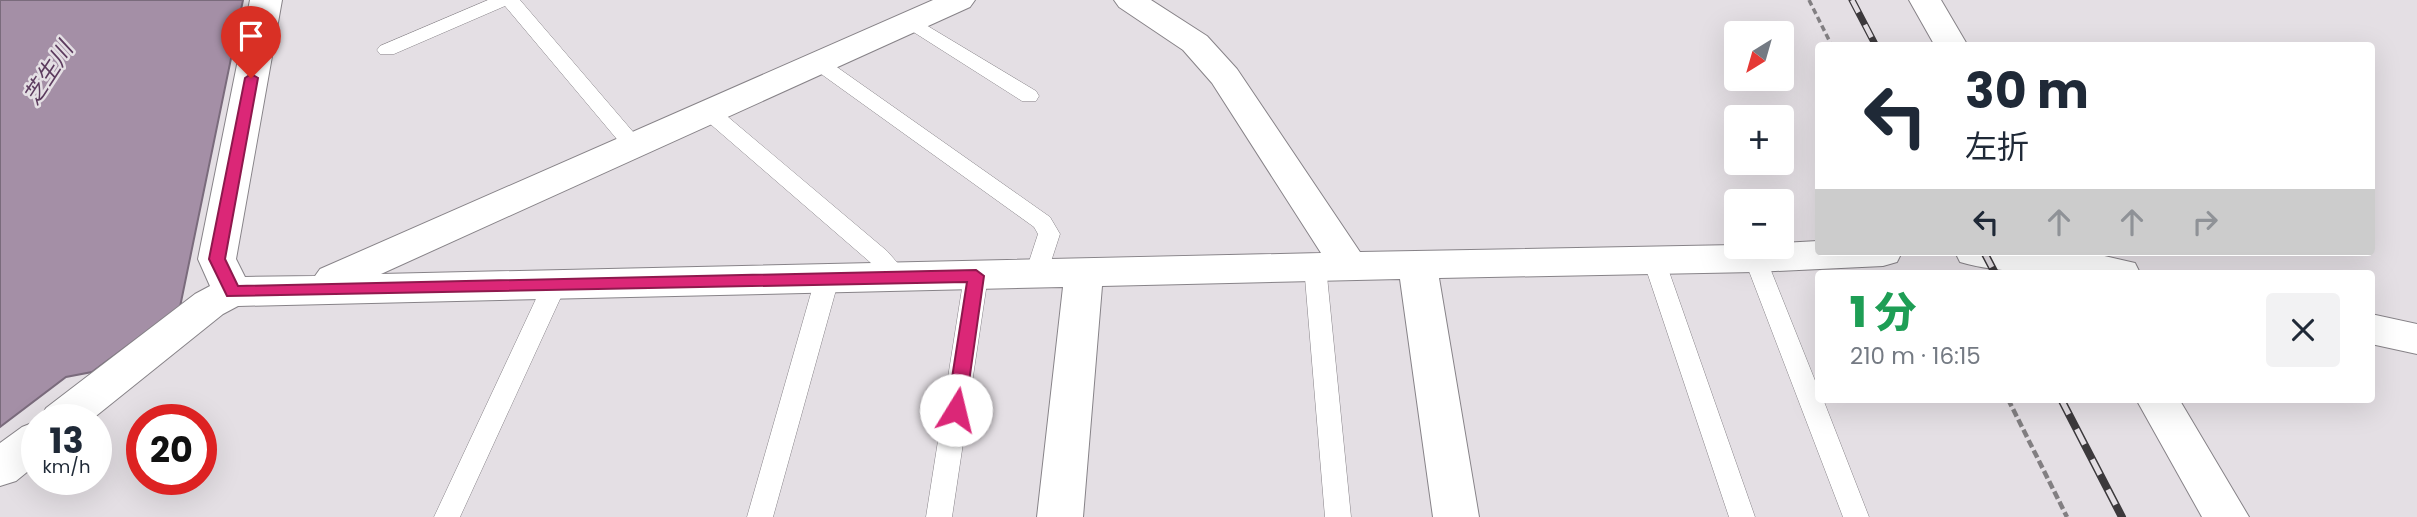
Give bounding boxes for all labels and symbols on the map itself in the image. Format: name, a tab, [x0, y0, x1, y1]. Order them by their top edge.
pin	[221, 6, 281, 78]
north arrow	[1724, 21, 1794, 91]
water label: 芝生川	[16, 33, 82, 111]
position arrow	[919, 373, 993, 447]
speed limit sign: 20	[126, 404, 217, 495]

